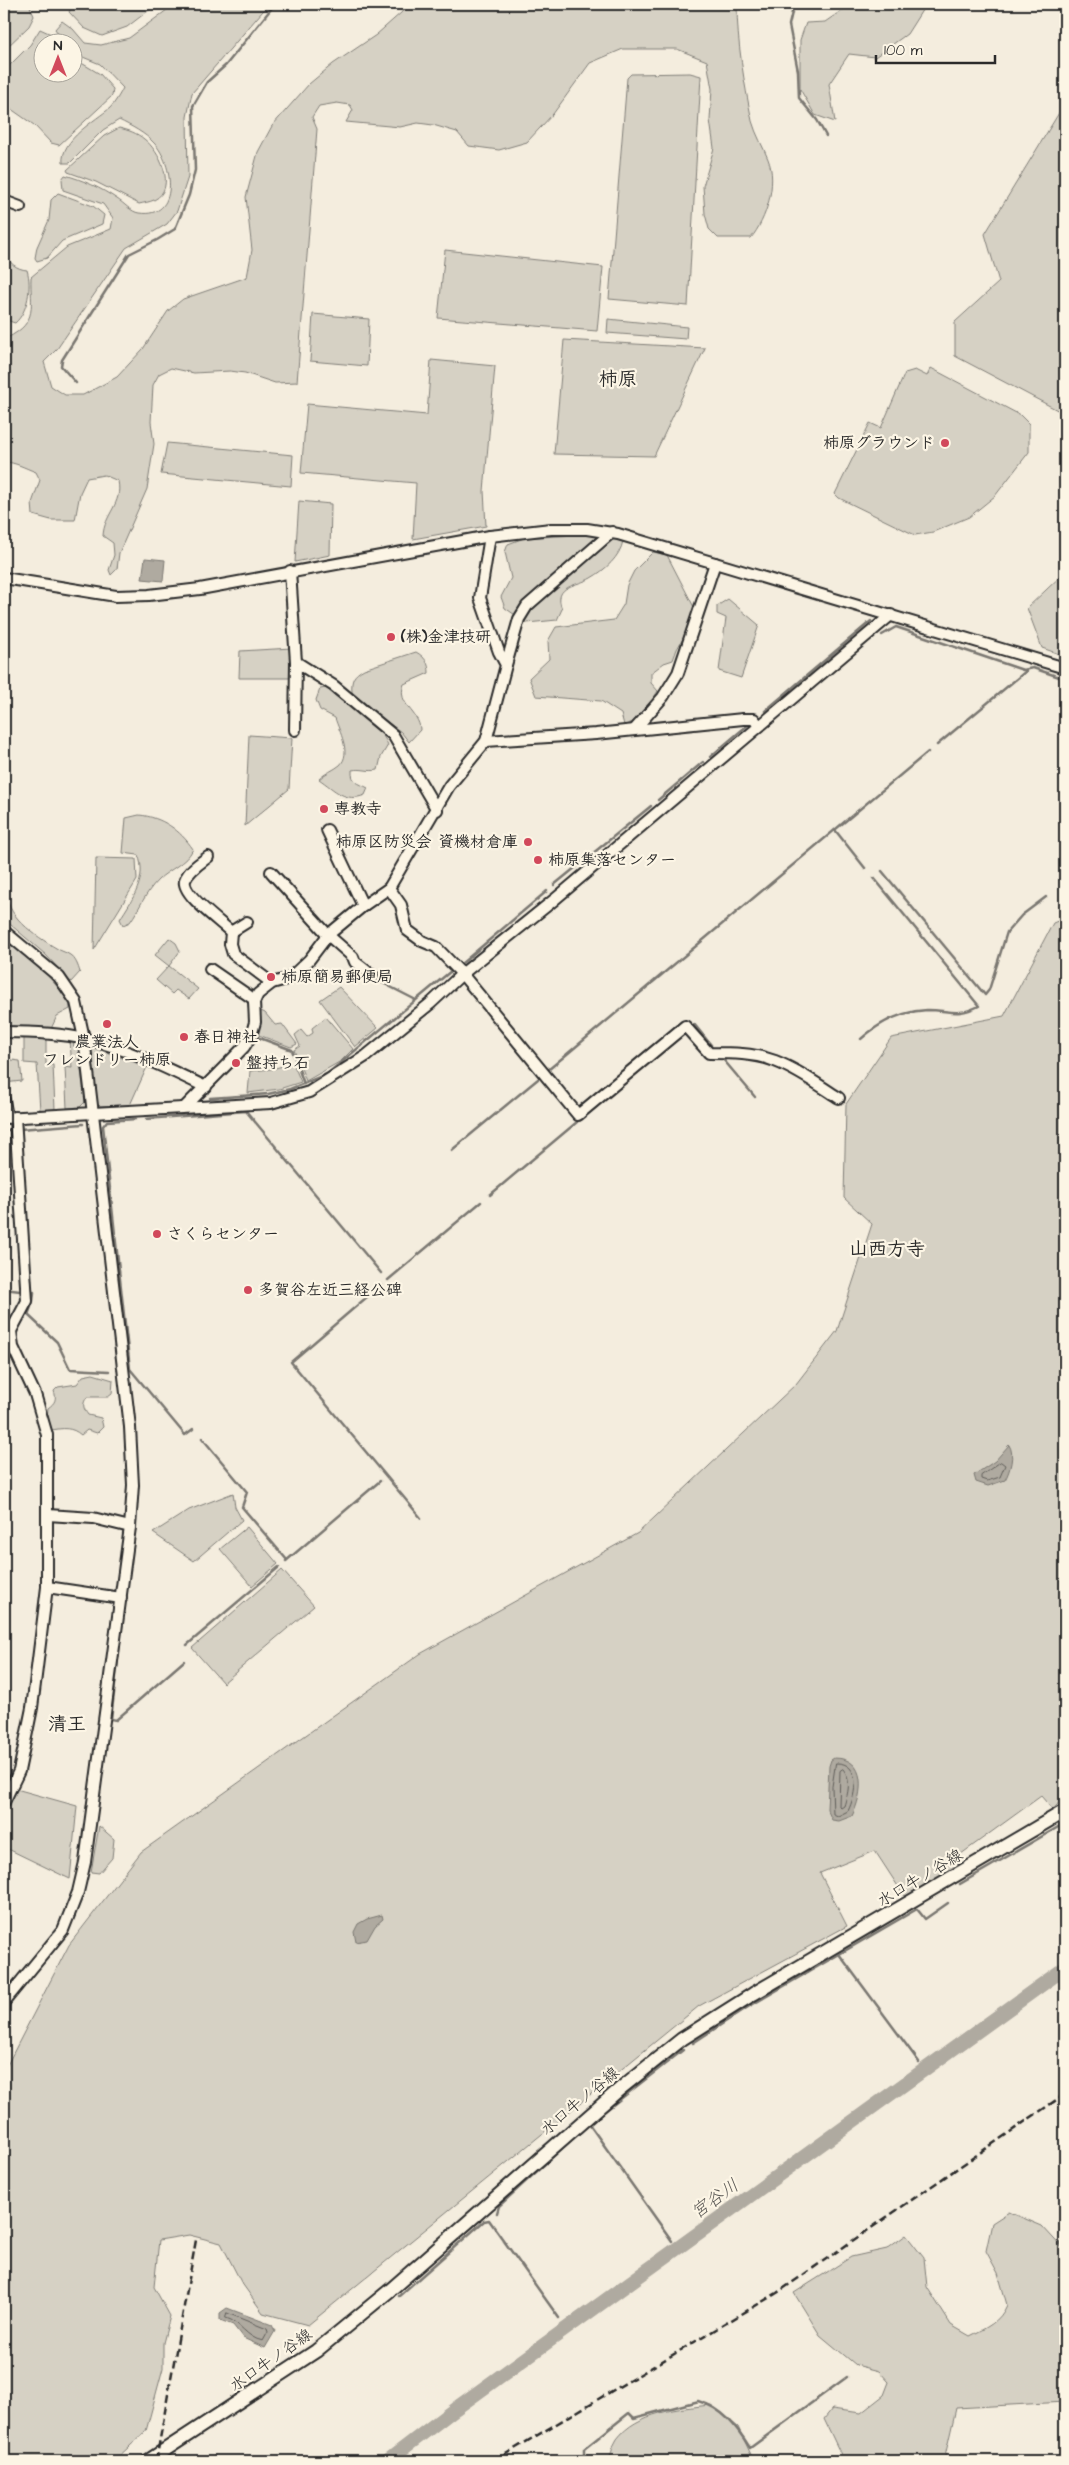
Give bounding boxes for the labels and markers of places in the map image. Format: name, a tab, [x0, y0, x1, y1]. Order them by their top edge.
place label: 柿原グラウンド	[823, 432, 935, 454]
marker: 柿原グラウンド	[939, 437, 951, 449]
place label: (株)金津技研	[400, 626, 491, 648]
marker: (株)金津技研	[385, 631, 397, 643]
place label: 専教寺	[334, 798, 382, 820]
marker: 専教寺	[318, 803, 330, 815]
place label: 柿原区防災会 資機材倉庫	[336, 831, 518, 853]
marker: 柿原区防災会 資機材倉庫	[522, 836, 534, 848]
place label: 柿原集落センター	[548, 849, 676, 871]
marker: 柿原集落センター	[532, 854, 544, 866]
place label: 柿原簡易郵便局	[281, 966, 393, 988]
marker: 柿原簡易郵便局	[265, 971, 277, 983]
marker: 農業法人 フレンドリー柿原	[101, 1018, 113, 1030]
place label: 春日神社	[194, 1026, 258, 1048]
place label: 農業法人 フレンドリー柿原	[43, 1031, 171, 1071]
marker: 春日神社	[178, 1031, 190, 1043]
place label: 盤持ち石	[246, 1052, 310, 1074]
marker: 盤持ち石	[230, 1057, 242, 1069]
place label: さくらセンター	[167, 1223, 279, 1245]
marker: さくらセンター	[151, 1228, 163, 1240]
place label: 多賀谷左近三経公碑	[258, 1279, 402, 1301]
marker: 多賀谷左近三経公碑	[242, 1284, 254, 1296]

